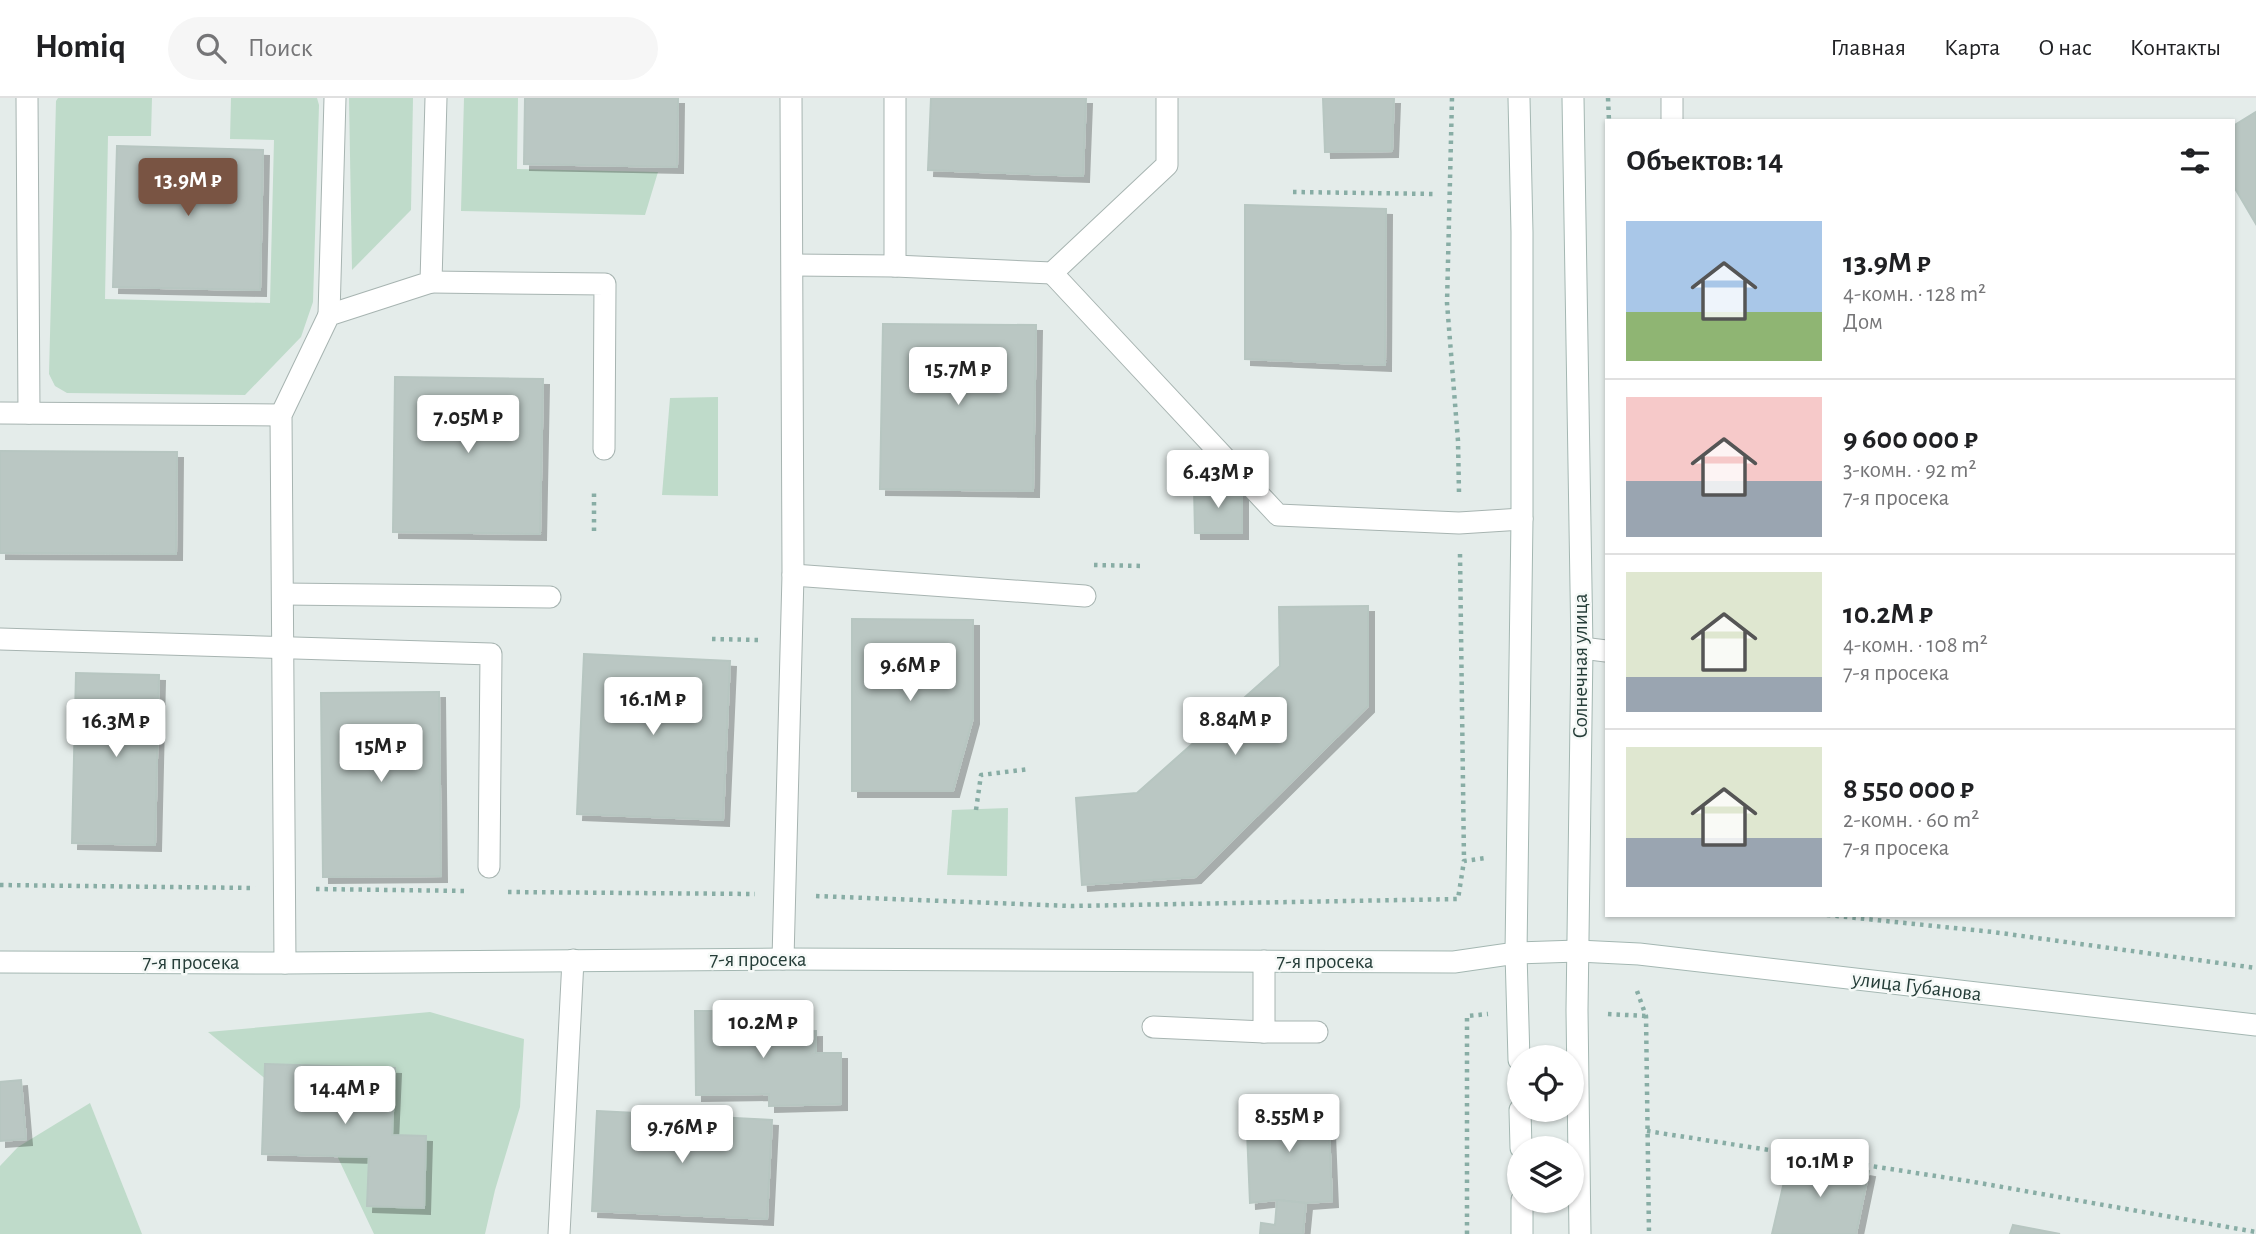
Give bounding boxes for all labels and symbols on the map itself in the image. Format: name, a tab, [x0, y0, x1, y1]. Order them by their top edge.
pin: 13.9M ₽	[123, 158, 253, 218]
pin: 15.7M ₽	[893, 348, 1023, 407]
pin: 7.05M ₽	[403, 396, 533, 455]
pin: 6.43M ₽	[1153, 450, 1283, 510]
street label: Солнечная улица	[1570, 593, 1591, 739]
pin: 9.6M ₽	[853, 644, 967, 703]
pin: 16.1M ₽	[588, 678, 718, 737]
pin: 8.84M ₽	[1170, 698, 1300, 757]
pin: 16.3M ₽	[51, 700, 181, 759]
pin: 15M ₽	[332, 724, 430, 784]
street label: 7-я просека	[710, 949, 807, 970]
street label: 7-я просека	[1277, 951, 1374, 972]
street label: 7-я просека	[143, 952, 240, 973]
street label: улица Губанова	[1850, 968, 1983, 1005]
pin: 10.2M ₽	[698, 1000, 828, 1060]
pin: 14.4M ₽	[280, 1066, 410, 1126]
pin: 8.55M ₽	[1224, 1094, 1354, 1154]
pin: 9.76M ₽	[617, 1105, 747, 1165]
pin: 10.1M ₽	[1755, 1140, 1885, 1199]

